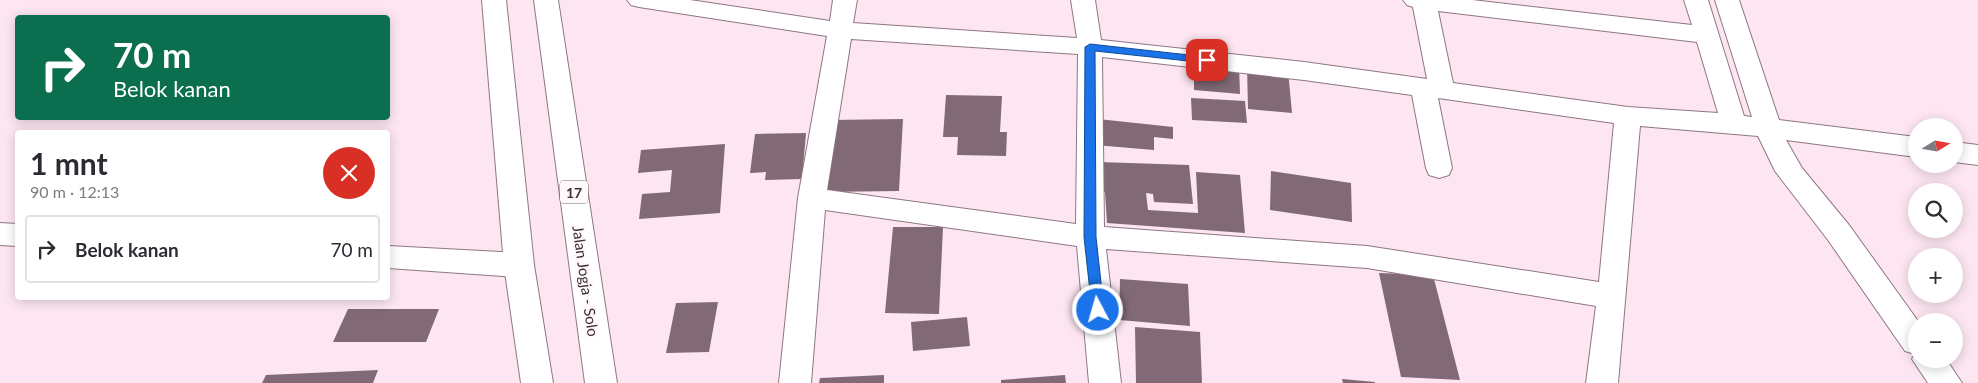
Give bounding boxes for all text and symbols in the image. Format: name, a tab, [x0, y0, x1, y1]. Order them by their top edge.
text: 70 m	[113, 33, 191, 75]
icon: right	[30, 35, 95, 100]
pin	[1186, 39, 1228, 81]
icon: arrive	[1193, 46, 1221, 74]
text: Belok kanan	[113, 75, 231, 102]
north arrow	[1908, 118, 1962, 172]
map controls	[1908, 118, 1963, 368]
text: 1 mnt	[30, 145, 108, 181]
button: close	[323, 147, 375, 199]
road number: 17	[560, 180, 588, 203]
text: 90 m · 12:13	[30, 182, 119, 201]
button: search	[1908, 183, 1963, 238]
street label: Jalan Jogja - Solo	[569, 225, 603, 337]
icon: right	[32, 235, 60, 263]
text: Belok kanan	[75, 238, 179, 261]
text: 70 m	[330, 238, 373, 261]
button: +	[1908, 248, 1963, 303]
position arrow	[1071, 283, 1123, 335]
button: −	[1908, 313, 1963, 368]

